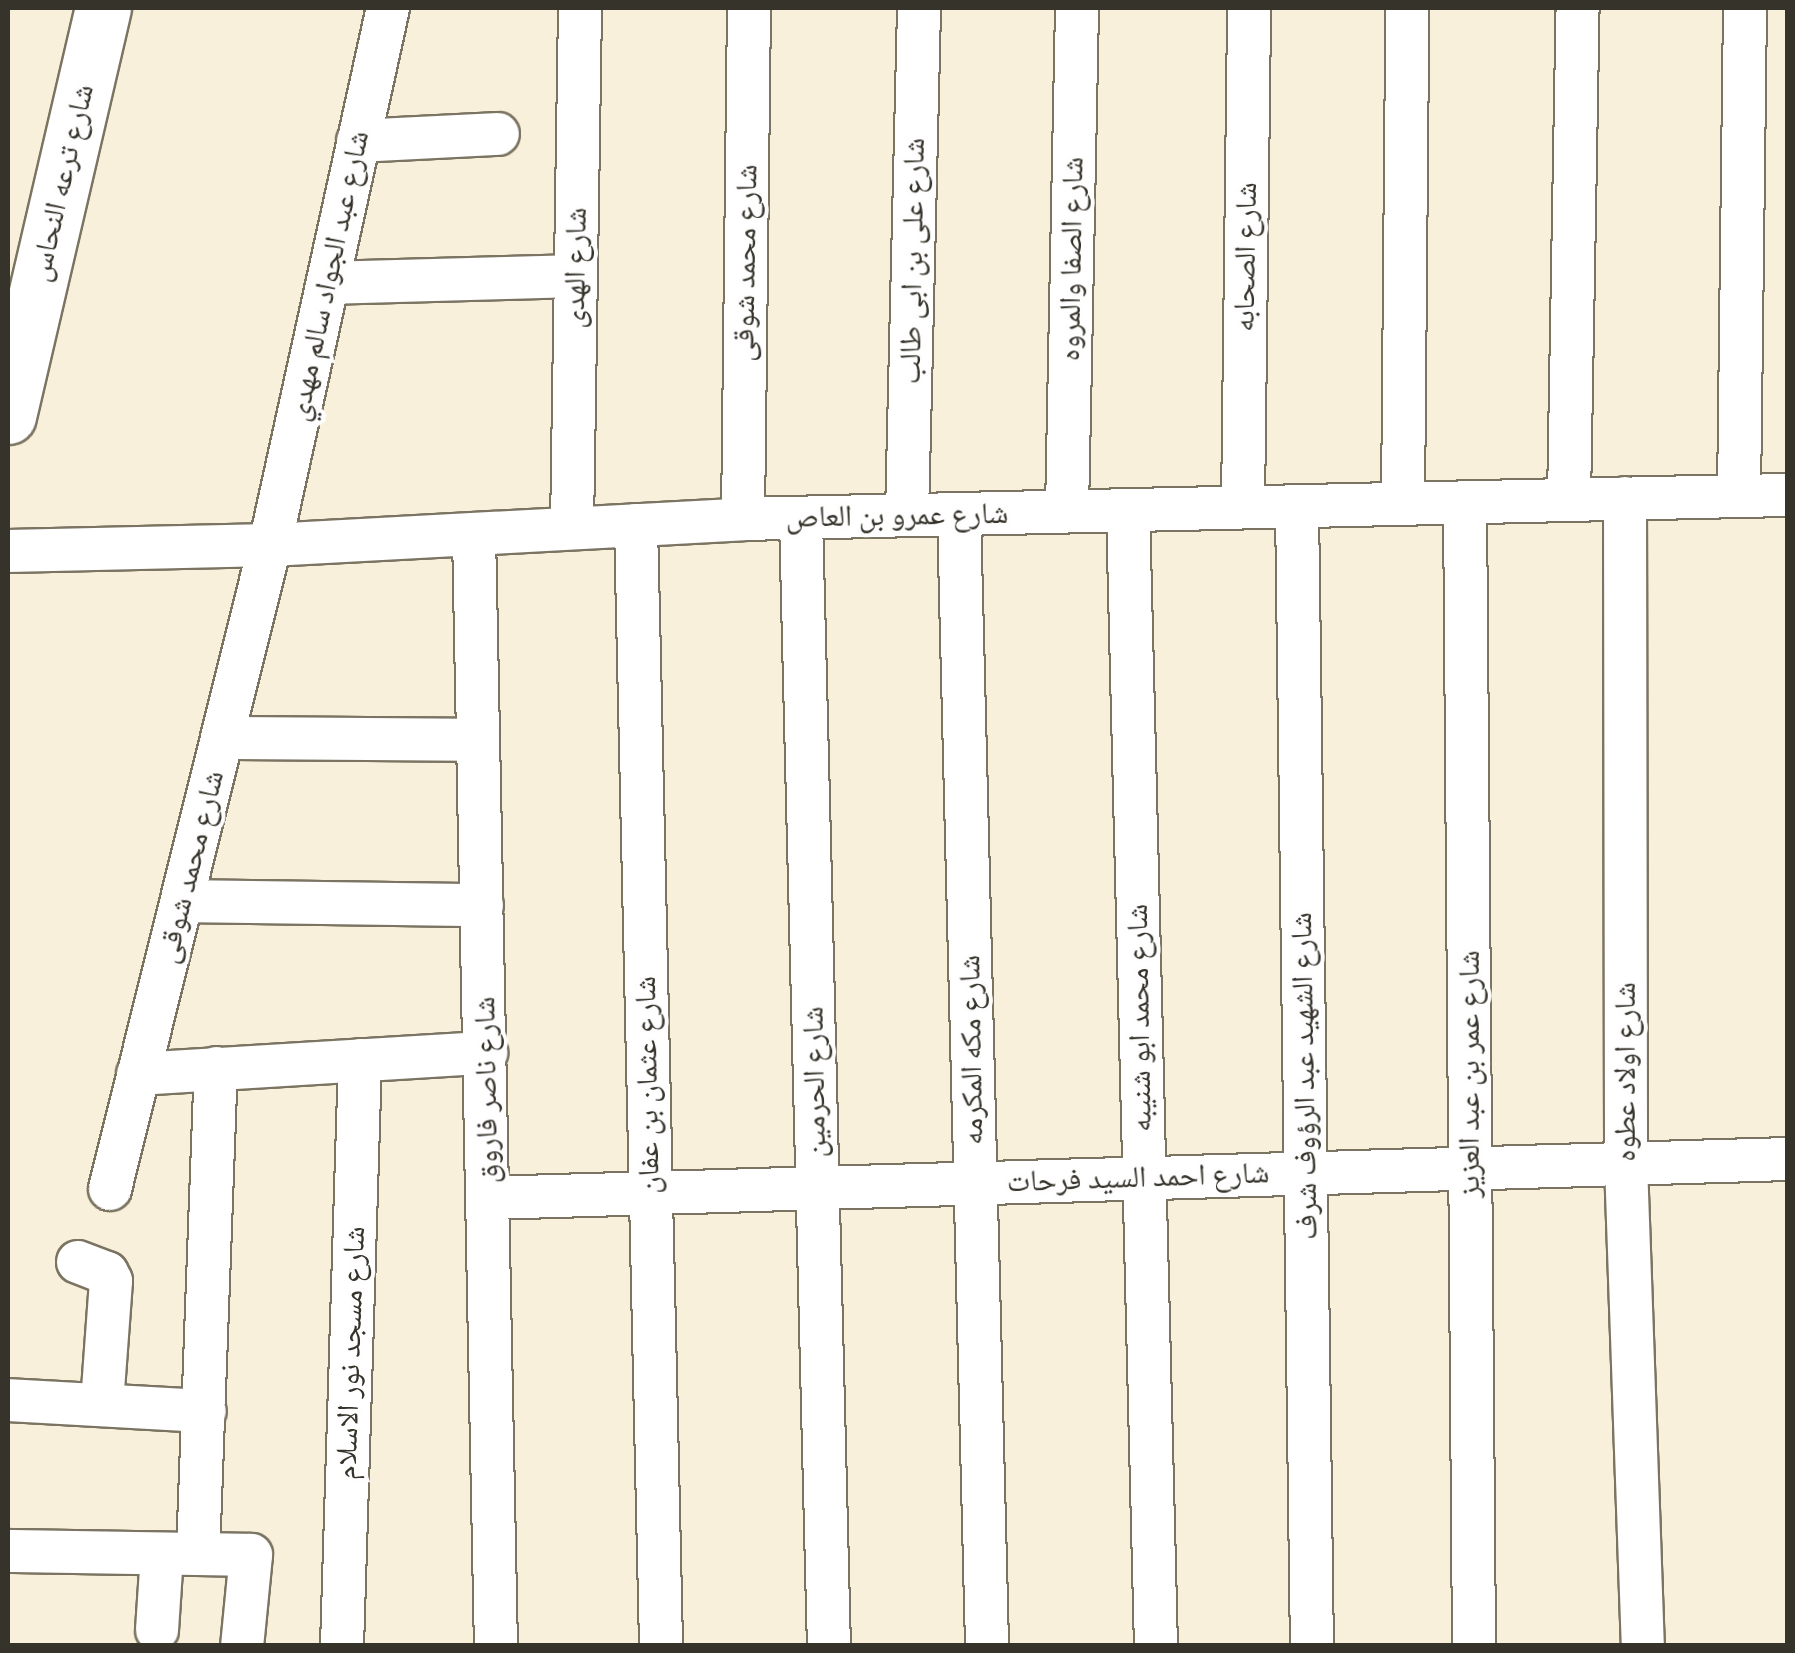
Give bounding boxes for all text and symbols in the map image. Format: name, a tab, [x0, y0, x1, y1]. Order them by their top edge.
street label: شارع ترعه النحاس	[22, 81, 102, 285]
street label: شارع عبد الجواد سالم مهدي	[281, 127, 377, 425]
street label: شارع على بن ابى طالب	[893, 137, 933, 385]
street label: شارع الصفا والمروه	[1052, 156, 1092, 362]
street label: شارع محمد شوقى	[726, 164, 766, 362]
street label: شارع الصحابه	[1227, 182, 1265, 332]
street label: شارع الهدى	[557, 207, 595, 329]
street label: شارع عمرو بن العاص	[785, 496, 1009, 536]
street label: شارع محمد شوقى	[150, 767, 232, 967]
street label: شارع محمد ابو شنيبه	[1120, 904, 1160, 1132]
street label: شارع الشهيد عبد الرؤوف شرف	[1284, 912, 1326, 1240]
street label: شارع عمر بن عبد العزيز	[1452, 950, 1488, 1198]
street label: شارع مكه المكرمه	[952, 955, 992, 1145]
street label: شارع عثمان بن عفان	[628, 976, 668, 1194]
street label: شارع اولاد عطوه	[1608, 982, 1644, 1162]
street label: شارع ناصر فاروق	[467, 996, 507, 1184]
street label: شارع الحرمين	[796, 1006, 834, 1158]
street label: شارع احمد السيد فرحات	[1006, 1155, 1270, 1201]
street label: شارع مسجد نور الاسلام	[329, 1226, 373, 1480]

